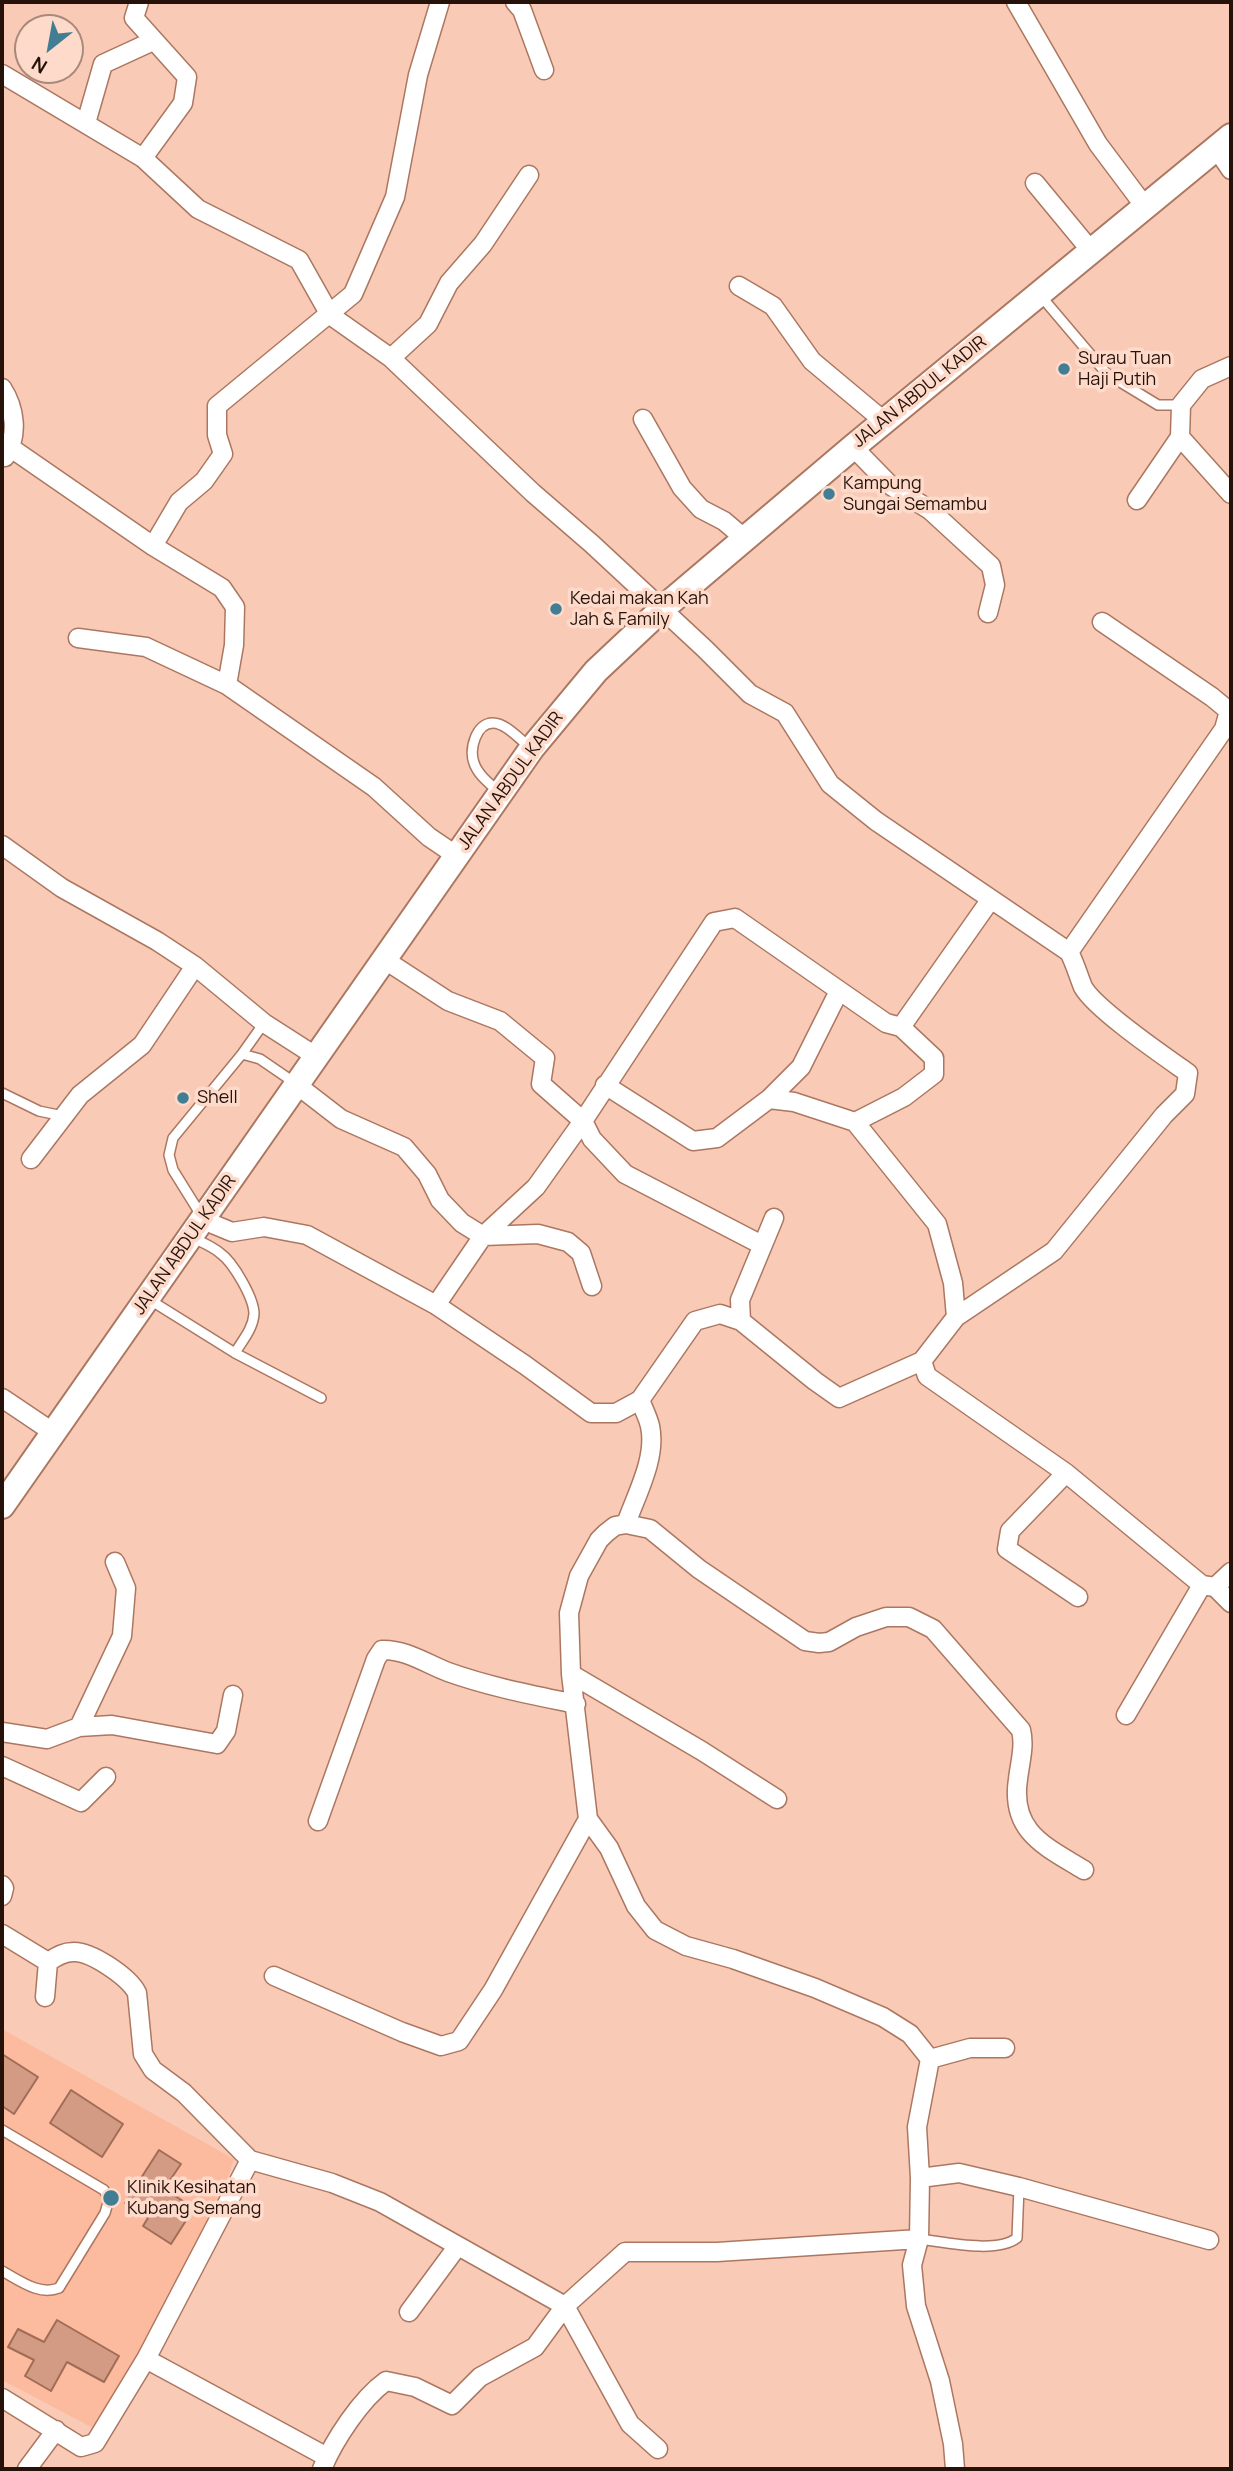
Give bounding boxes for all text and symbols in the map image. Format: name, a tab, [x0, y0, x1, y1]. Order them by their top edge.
north arrow	[14, 14, 84, 84]
text: N	[27, 51, 52, 80]
street label: JALAN ABDUL KADIR	[849, 332, 991, 452]
place label: Surau Tuan Haji Putih	[1078, 348, 1171, 390]
marker: Surau Tuan Haji Putih	[1056, 361, 1072, 377]
place label: Kampung Sungai Semambu	[843, 473, 987, 516]
marker: Kampung Sungai Semambu	[821, 486, 837, 502]
place label: Kedai makan Kah Jah & Family	[570, 588, 709, 630]
marker: Kedai makan Kah Jah & Family	[548, 601, 564, 617]
street label: JALAN ABDUL KADIR	[454, 708, 568, 854]
place label: Shell	[197, 1087, 238, 1109]
marker: Shell	[175, 1090, 191, 1106]
street label: JALAN ABDUL KADIR	[129, 1171, 241, 1319]
place label: Klinik Kesihatan Kubang Semang	[127, 2177, 261, 2220]
marker: Klinik Kesihatan Kubang Semang	[101, 2188, 121, 2208]

